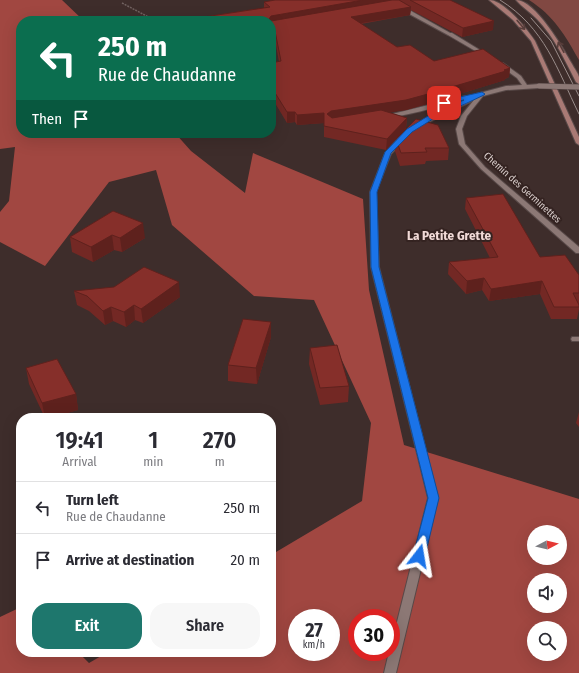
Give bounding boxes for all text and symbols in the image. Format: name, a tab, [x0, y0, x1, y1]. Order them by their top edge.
one-way arrow	[516, 20, 525, 30]
text: 250 m	[98, 30, 167, 63]
icon: left	[32, 32, 84, 84]
one-way arrow	[556, 41, 564, 53]
text: Rue de Chaudanne	[98, 64, 236, 86]
pin	[427, 86, 461, 120]
icon: arrive	[433, 92, 455, 114]
icon: arrive	[70, 108, 92, 130]
text: Then	[32, 110, 62, 128]
street label: Chemin des Germinettes	[481, 150, 564, 226]
district label: La Petite Grette	[407, 228, 491, 243]
text: 19:41	[56, 426, 104, 454]
text: 1	[148, 426, 158, 454]
text: 270	[203, 426, 236, 454]
text: Arrival	[62, 454, 97, 469]
text: min	[143, 454, 163, 469]
text: m	[215, 454, 225, 469]
text: Turn left	[66, 491, 119, 509]
icon: left	[32, 497, 54, 519]
text: 250 m	[224, 499, 260, 517]
text: Rue de Chaudanne	[66, 509, 166, 524]
north arrow	[527, 525, 567, 565]
map controls	[527, 525, 567, 661]
position arrow	[398, 535, 440, 577]
icon: arrive	[32, 549, 54, 571]
text: Arrive at destination	[66, 551, 194, 569]
text: 20 m	[231, 551, 260, 569]
button: sound	[527, 573, 567, 613]
button: Exit	[32, 603, 142, 649]
button: Share	[150, 603, 260, 649]
speed limit sign: 30	[348, 609, 400, 661]
text: 27	[305, 618, 323, 642]
button: search	[527, 621, 567, 661]
text: km/h	[303, 639, 325, 651]

